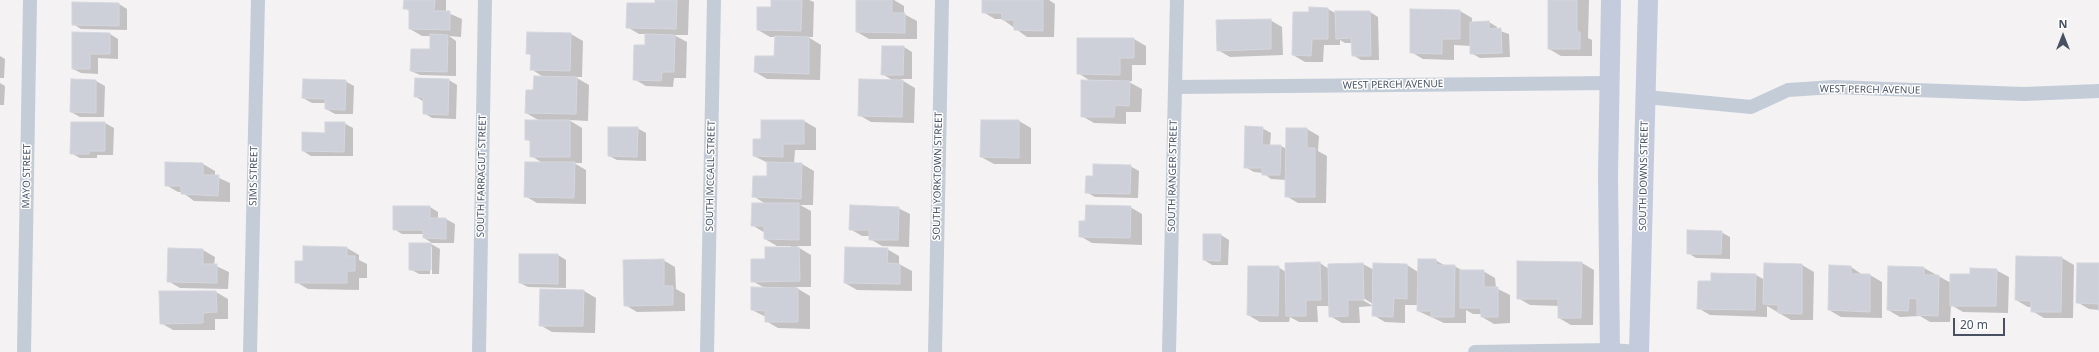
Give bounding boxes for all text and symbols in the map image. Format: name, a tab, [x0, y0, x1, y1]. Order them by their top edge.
north arrow	[2043, 16, 2083, 56]
text: N	[2059, 16, 2067, 31]
street label: WEST PERCH AVENUE	[1343, 78, 1443, 92]
street label: WEST PERCH AVENUE	[1820, 83, 1920, 97]
street label: SOUTH YORKTOWN STREET	[931, 112, 945, 240]
street label: SOUTH FARRAGUT STREET	[475, 114, 489, 238]
street label: SOUTH MCCALL STREET	[704, 120, 718, 232]
street label: SOUTH RANGER STREET	[1166, 120, 1180, 232]
street label: SOUTH DOWNS STREET	[1637, 121, 1651, 231]
street label: MAYO STREET	[20, 144, 34, 208]
street label: SIMS STREET	[247, 146, 261, 206]
scale bar	[1955, 310, 2007, 336]
text: 20 m	[1960, 316, 1988, 333]

